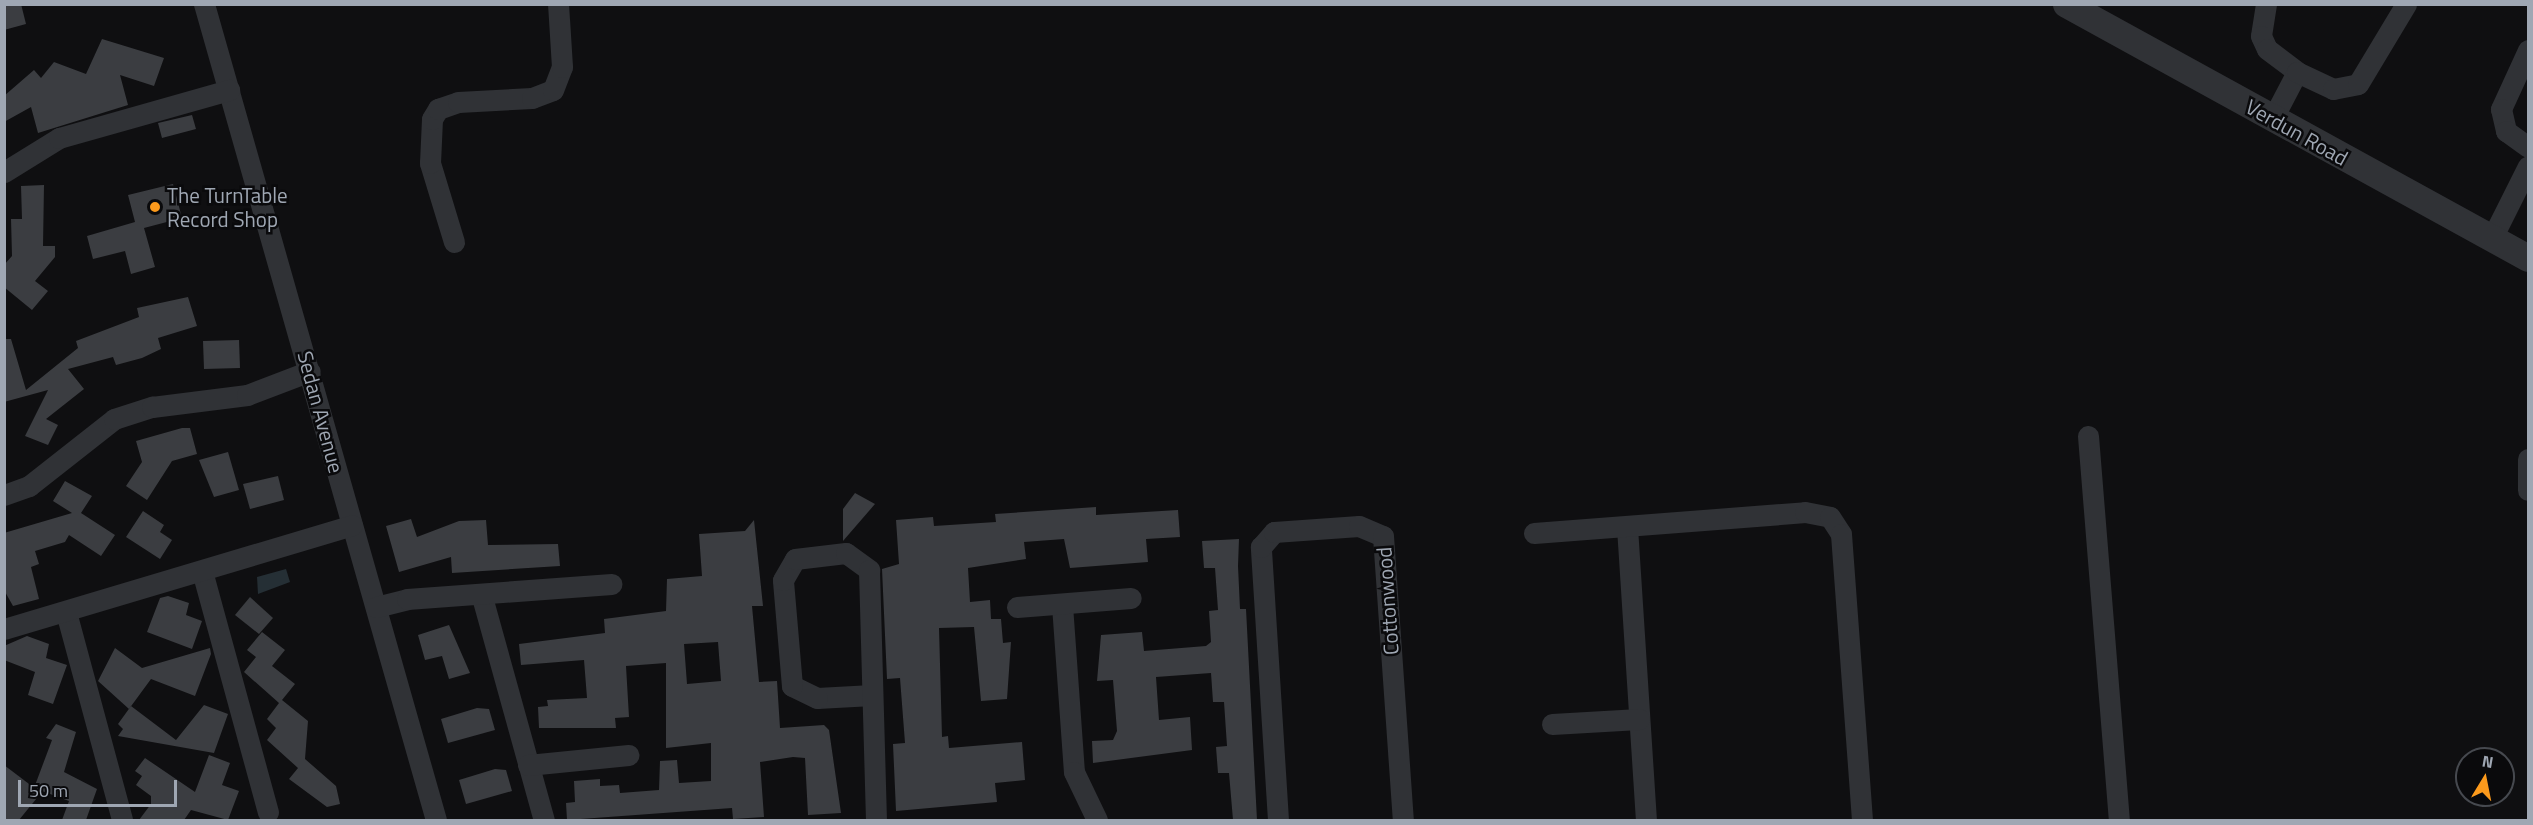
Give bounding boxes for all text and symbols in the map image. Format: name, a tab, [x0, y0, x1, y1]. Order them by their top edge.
street label: Verdun Road	[2242, 94, 2352, 170]
place label: The TurnTable Record Shop	[167, 182, 288, 232]
marker: The TurnTable Record Shop	[148, 200, 162, 214]
street label: Sedan Avenue	[293, 348, 349, 476]
street label: Cottonwood	[1371, 546, 1403, 656]
north arrow	[2455, 747, 2515, 807]
text: N	[2480, 748, 2495, 774]
scale bar	[21, 768, 180, 806]
text: 50 m	[29, 777, 68, 804]

